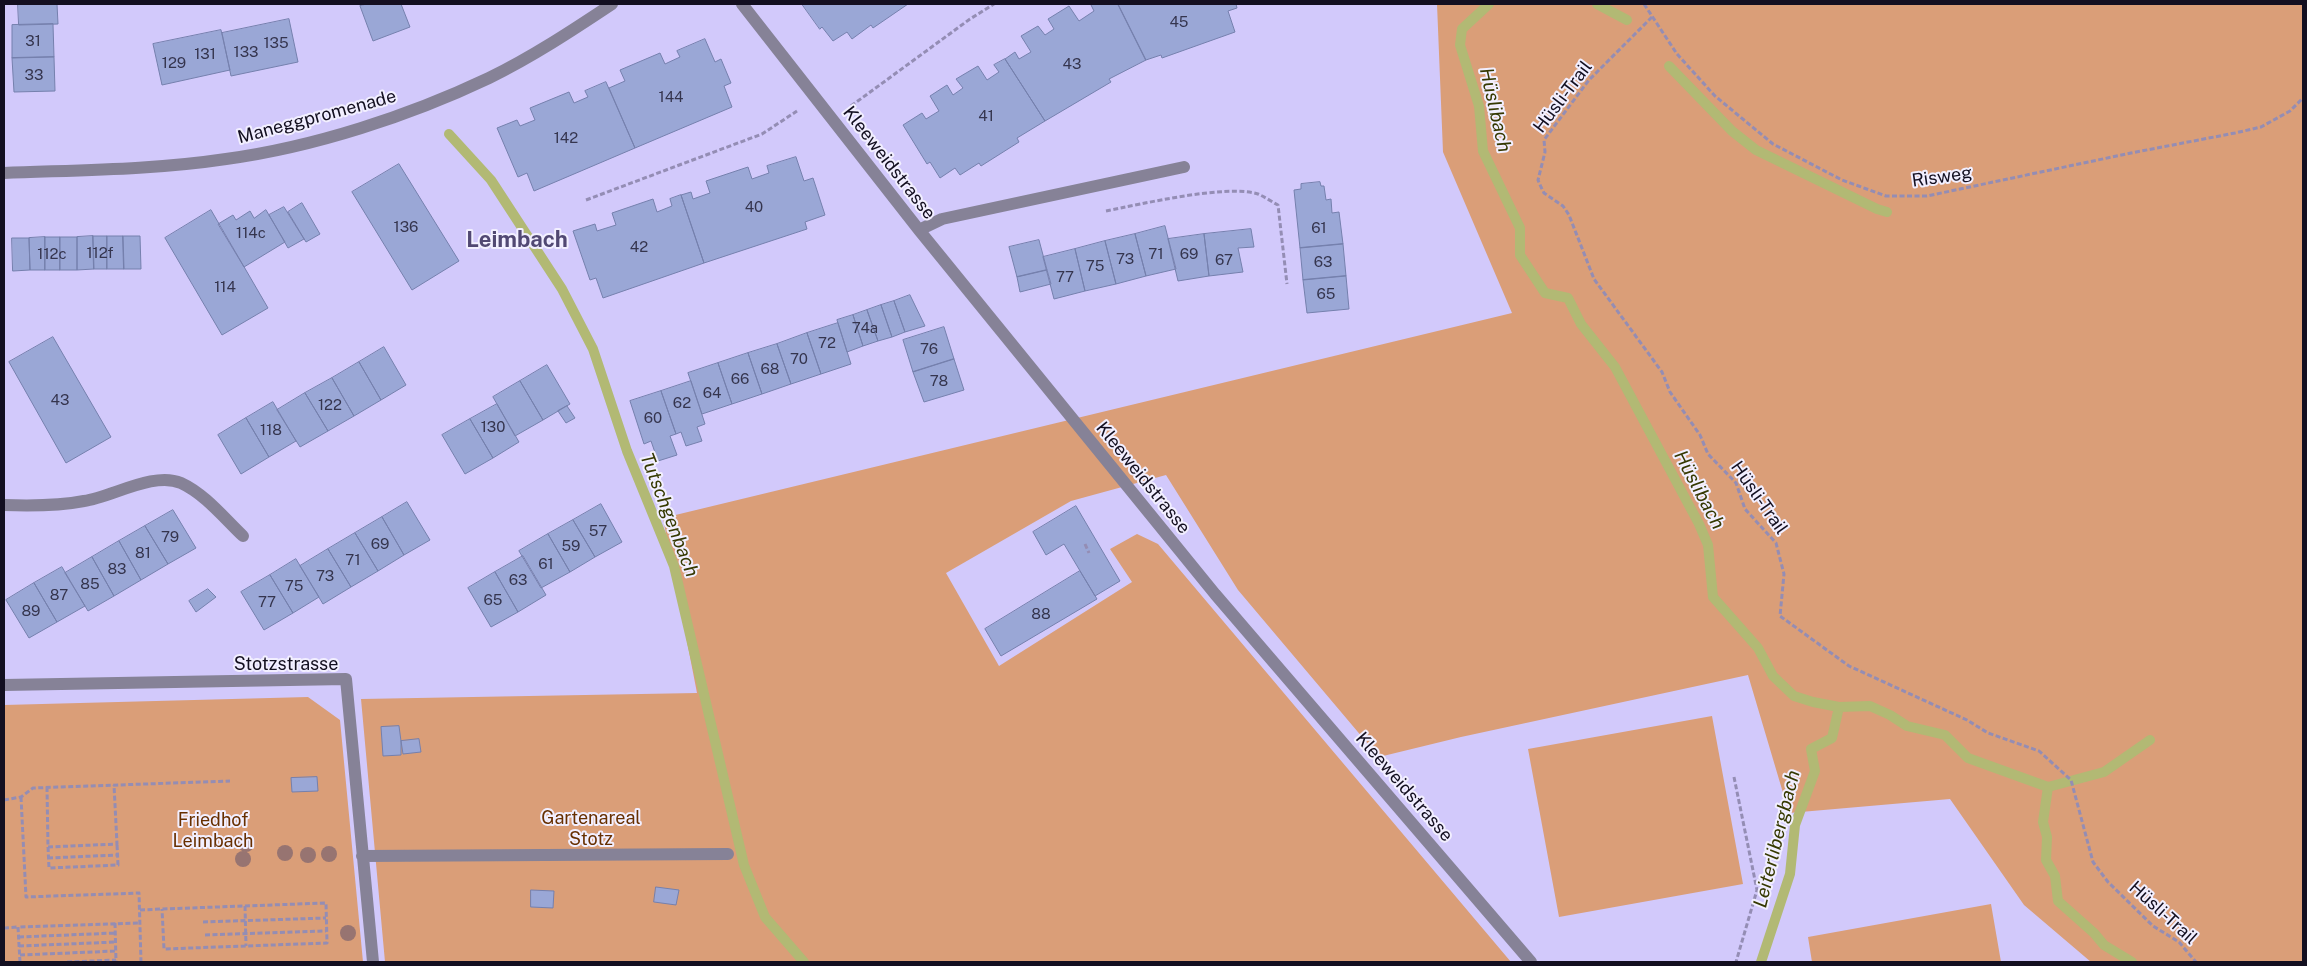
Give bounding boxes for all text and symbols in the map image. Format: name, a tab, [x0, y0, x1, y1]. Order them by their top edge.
house number: 45	[1170, 13, 1188, 31]
house number: 31	[25, 32, 41, 50]
house number: 135	[263, 34, 289, 52]
house number: 133	[234, 43, 258, 61]
house number: 131	[194, 45, 216, 63]
house number: 129	[162, 54, 186, 72]
house number: 43	[1063, 55, 1081, 73]
street label: Hüsli-Trail	[1529, 57, 1597, 137]
house number: 33	[25, 66, 43, 84]
water label: Hüslibach	[1474, 66, 1516, 154]
street label: Maneggpromenade	[235, 85, 399, 149]
house number: 144	[659, 88, 683, 106]
street label: Kleeweidstrasse	[838, 102, 940, 224]
house number: 41	[978, 107, 994, 125]
house number: 142	[554, 129, 578, 147]
street label: Risweg	[1910, 162, 1974, 192]
house number: 40	[745, 198, 763, 216]
house number: 136	[394, 218, 418, 236]
house number: 61	[1311, 219, 1327, 237]
house number: 114c	[236, 224, 266, 242]
district label: Leimbach	[466, 227, 568, 253]
house number: 42	[630, 238, 648, 256]
house number: 112f	[86, 244, 114, 262]
house number: 112c	[37, 245, 67, 263]
house number: 71	[1148, 245, 1164, 263]
house number: 69	[1180, 245, 1198, 263]
house number: 73	[1116, 250, 1134, 268]
house number: 67	[1215, 251, 1233, 269]
house number: 63	[1314, 253, 1332, 271]
house number: 75	[1086, 257, 1104, 275]
house number: 77	[1056, 268, 1074, 286]
house number: 114	[214, 278, 236, 296]
house number: 65	[1317, 285, 1335, 303]
house number: 74a	[852, 319, 878, 337]
house number: 72	[818, 334, 836, 352]
house number: 76	[920, 340, 938, 358]
house number: 70	[790, 350, 808, 368]
house number: 68	[761, 360, 779, 378]
house number: 66	[731, 370, 749, 388]
house number: 78	[930, 372, 948, 390]
house number: 64	[703, 384, 721, 402]
house number: 43	[51, 391, 69, 409]
house number: 62	[673, 394, 691, 412]
house number: 122	[318, 396, 342, 414]
house number: 60	[644, 409, 662, 427]
house number: 130	[481, 418, 505, 436]
street label: Kleeweidstrasse	[1091, 418, 1195, 538]
house number: 118	[260, 421, 282, 439]
water label: Hüslibach	[1669, 447, 1729, 533]
water label: Tutschgenbach	[635, 450, 703, 580]
street label: Hüsli-Trail	[1726, 457, 1792, 539]
house number: 57	[589, 522, 607, 540]
house number: 79	[161, 528, 179, 546]
house number: 69	[371, 535, 389, 553]
house number: 59	[562, 537, 580, 555]
house number: 81	[135, 544, 151, 562]
house number: 71	[345, 551, 361, 569]
house number: 61	[538, 555, 554, 573]
house number: 83	[107, 560, 127, 578]
house number: 73	[316, 567, 334, 585]
house number: 63	[509, 571, 527, 589]
house number: 85	[80, 575, 100, 593]
house number: 75	[285, 577, 303, 595]
house number: 87	[50, 586, 68, 604]
house number: 65	[484, 591, 502, 609]
house number: 77	[258, 593, 276, 611]
house number: 89	[22, 602, 40, 620]
house number: 88	[1031, 605, 1051, 623]
street label: Stotzstrasse	[234, 653, 338, 675]
street label: Kleeweidstrasse	[1351, 728, 1457, 846]
water label: Leiterlibergbach	[1749, 768, 1805, 910]
park label: Gartenareal Stotz	[541, 807, 641, 850]
park label: Friedhof Leimbach	[173, 809, 253, 852]
street label: Hüsli-Trail	[2124, 877, 2202, 949]

